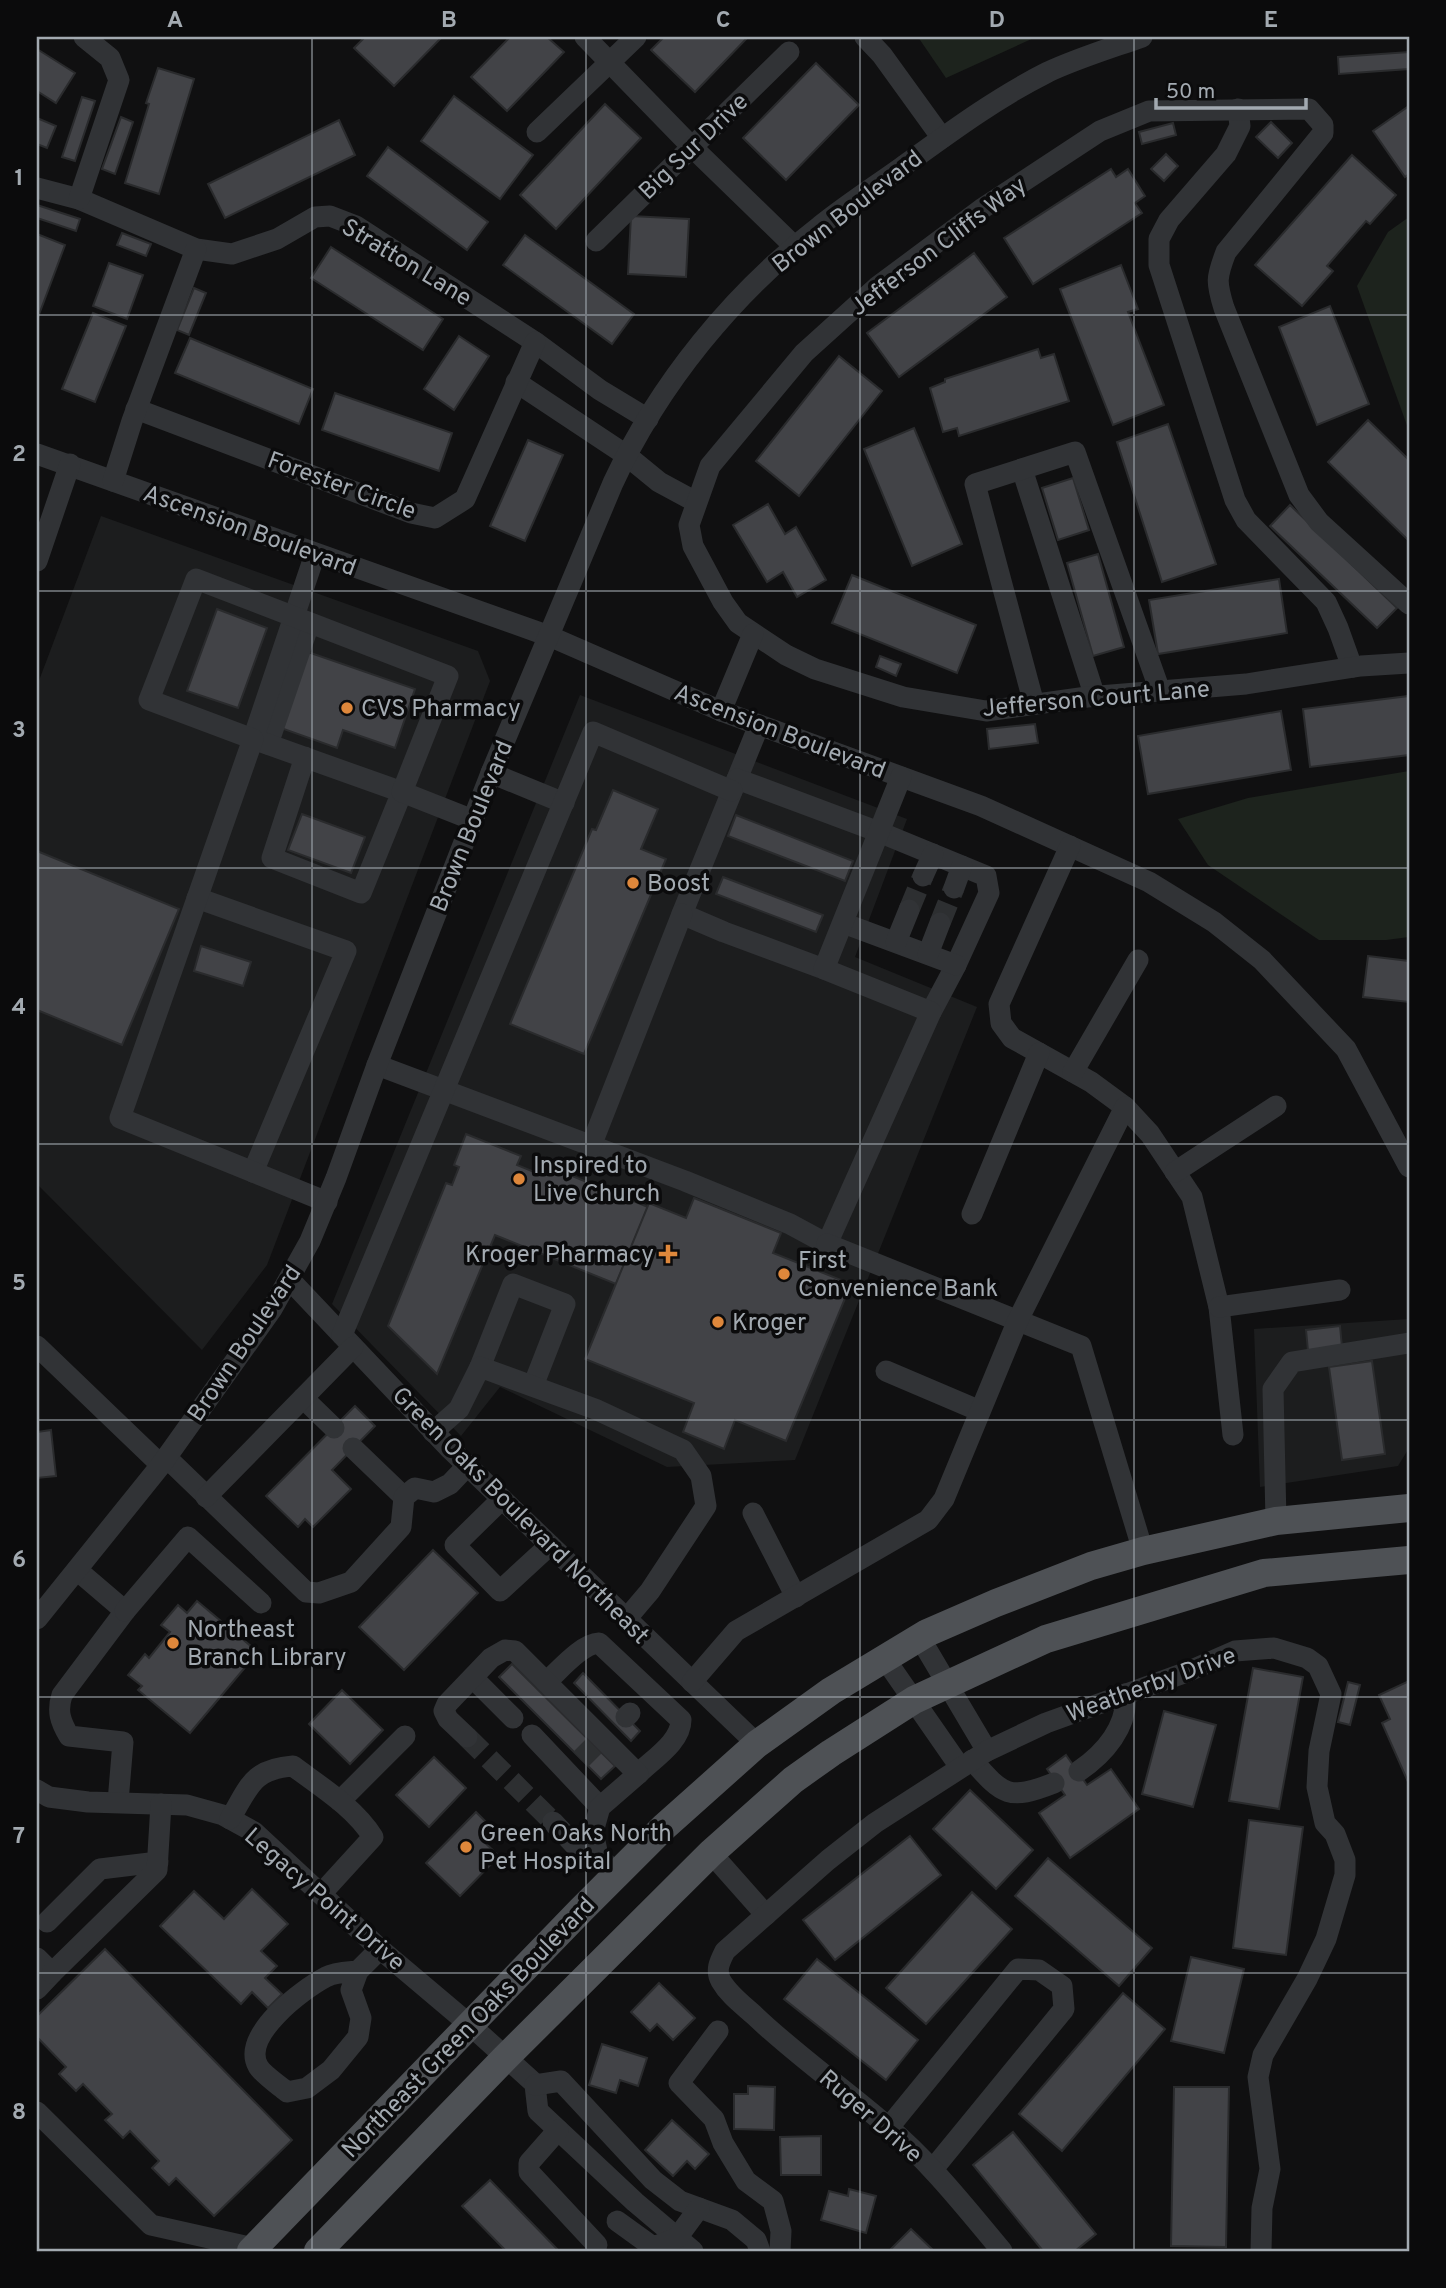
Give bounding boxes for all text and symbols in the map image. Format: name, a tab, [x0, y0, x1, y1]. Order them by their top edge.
text: A	[167, 7, 183, 36]
text: B	[441, 7, 457, 36]
text: C	[716, 7, 730, 36]
text: D	[989, 7, 1005, 36]
text: E	[1264, 7, 1278, 36]
scale bar	[1156, 66, 1306, 110]
text: 50 m	[1166, 79, 1215, 106]
street label: Big Sur Drive	[633, 88, 755, 207]
street label: Brown Boulevard	[767, 145, 929, 281]
text: 1	[14, 165, 24, 194]
street label: Jefferson Cliffs Way	[845, 171, 1033, 324]
street label: Stratton Lane	[335, 213, 476, 314]
text: 2	[12, 441, 26, 470]
street label: Forester Circle	[263, 446, 420, 528]
street label: Ascension Boulevard	[139, 479, 360, 584]
street label: Jefferson Court Lane	[981, 675, 1211, 725]
street label: Ascension Boulevard	[669, 679, 889, 787]
place label: CVS Pharmacy	[361, 695, 521, 725]
marker: CVS Pharmacy	[339, 700, 355, 716]
text: 3	[12, 717, 26, 746]
street label: Brown Boulevard	[425, 737, 521, 917]
place label: Boost	[647, 870, 710, 900]
marker: Boost	[625, 875, 641, 891]
text: 4	[12, 994, 26, 1023]
place label: Inspired to Live Church	[533, 1152, 660, 1210]
marker: Inspired to Live Church	[511, 1171, 527, 1187]
place label: Kroger Pharmacy	[465, 1241, 654, 1271]
marker: Kroger Pharmacy	[660, 1246, 676, 1262]
place label: First Convenience Bank	[798, 1247, 998, 1305]
street label: Brown Boulevard	[182, 1260, 309, 1428]
marker: First Convenience Bank	[776, 1266, 792, 1282]
text: 5	[12, 1270, 26, 1299]
place label: Kroger	[732, 1309, 806, 1339]
marker: Kroger	[710, 1314, 726, 1330]
street label: Green Oaks Boulevard Northeast	[385, 1381, 655, 1651]
text: 6	[12, 1547, 26, 1576]
place label: Northeast Branch Library	[187, 1616, 347, 1674]
marker: Northeast Branch Library	[165, 1635, 181, 1651]
street label: Weatherby Drive	[1063, 1641, 1241, 1730]
place label: Green Oaks North Pet Hospital	[480, 1820, 672, 1878]
street label: Legacy Point Drive	[237, 1822, 410, 1979]
text: 7	[13, 1823, 25, 1852]
marker: Green Oaks North Pet Hospital	[458, 1839, 474, 1855]
street label: Northeast Green Oaks Boulevard	[336, 1891, 602, 2165]
street label: Ruger Drive	[812, 2064, 928, 2171]
text: 8	[12, 2099, 26, 2128]

